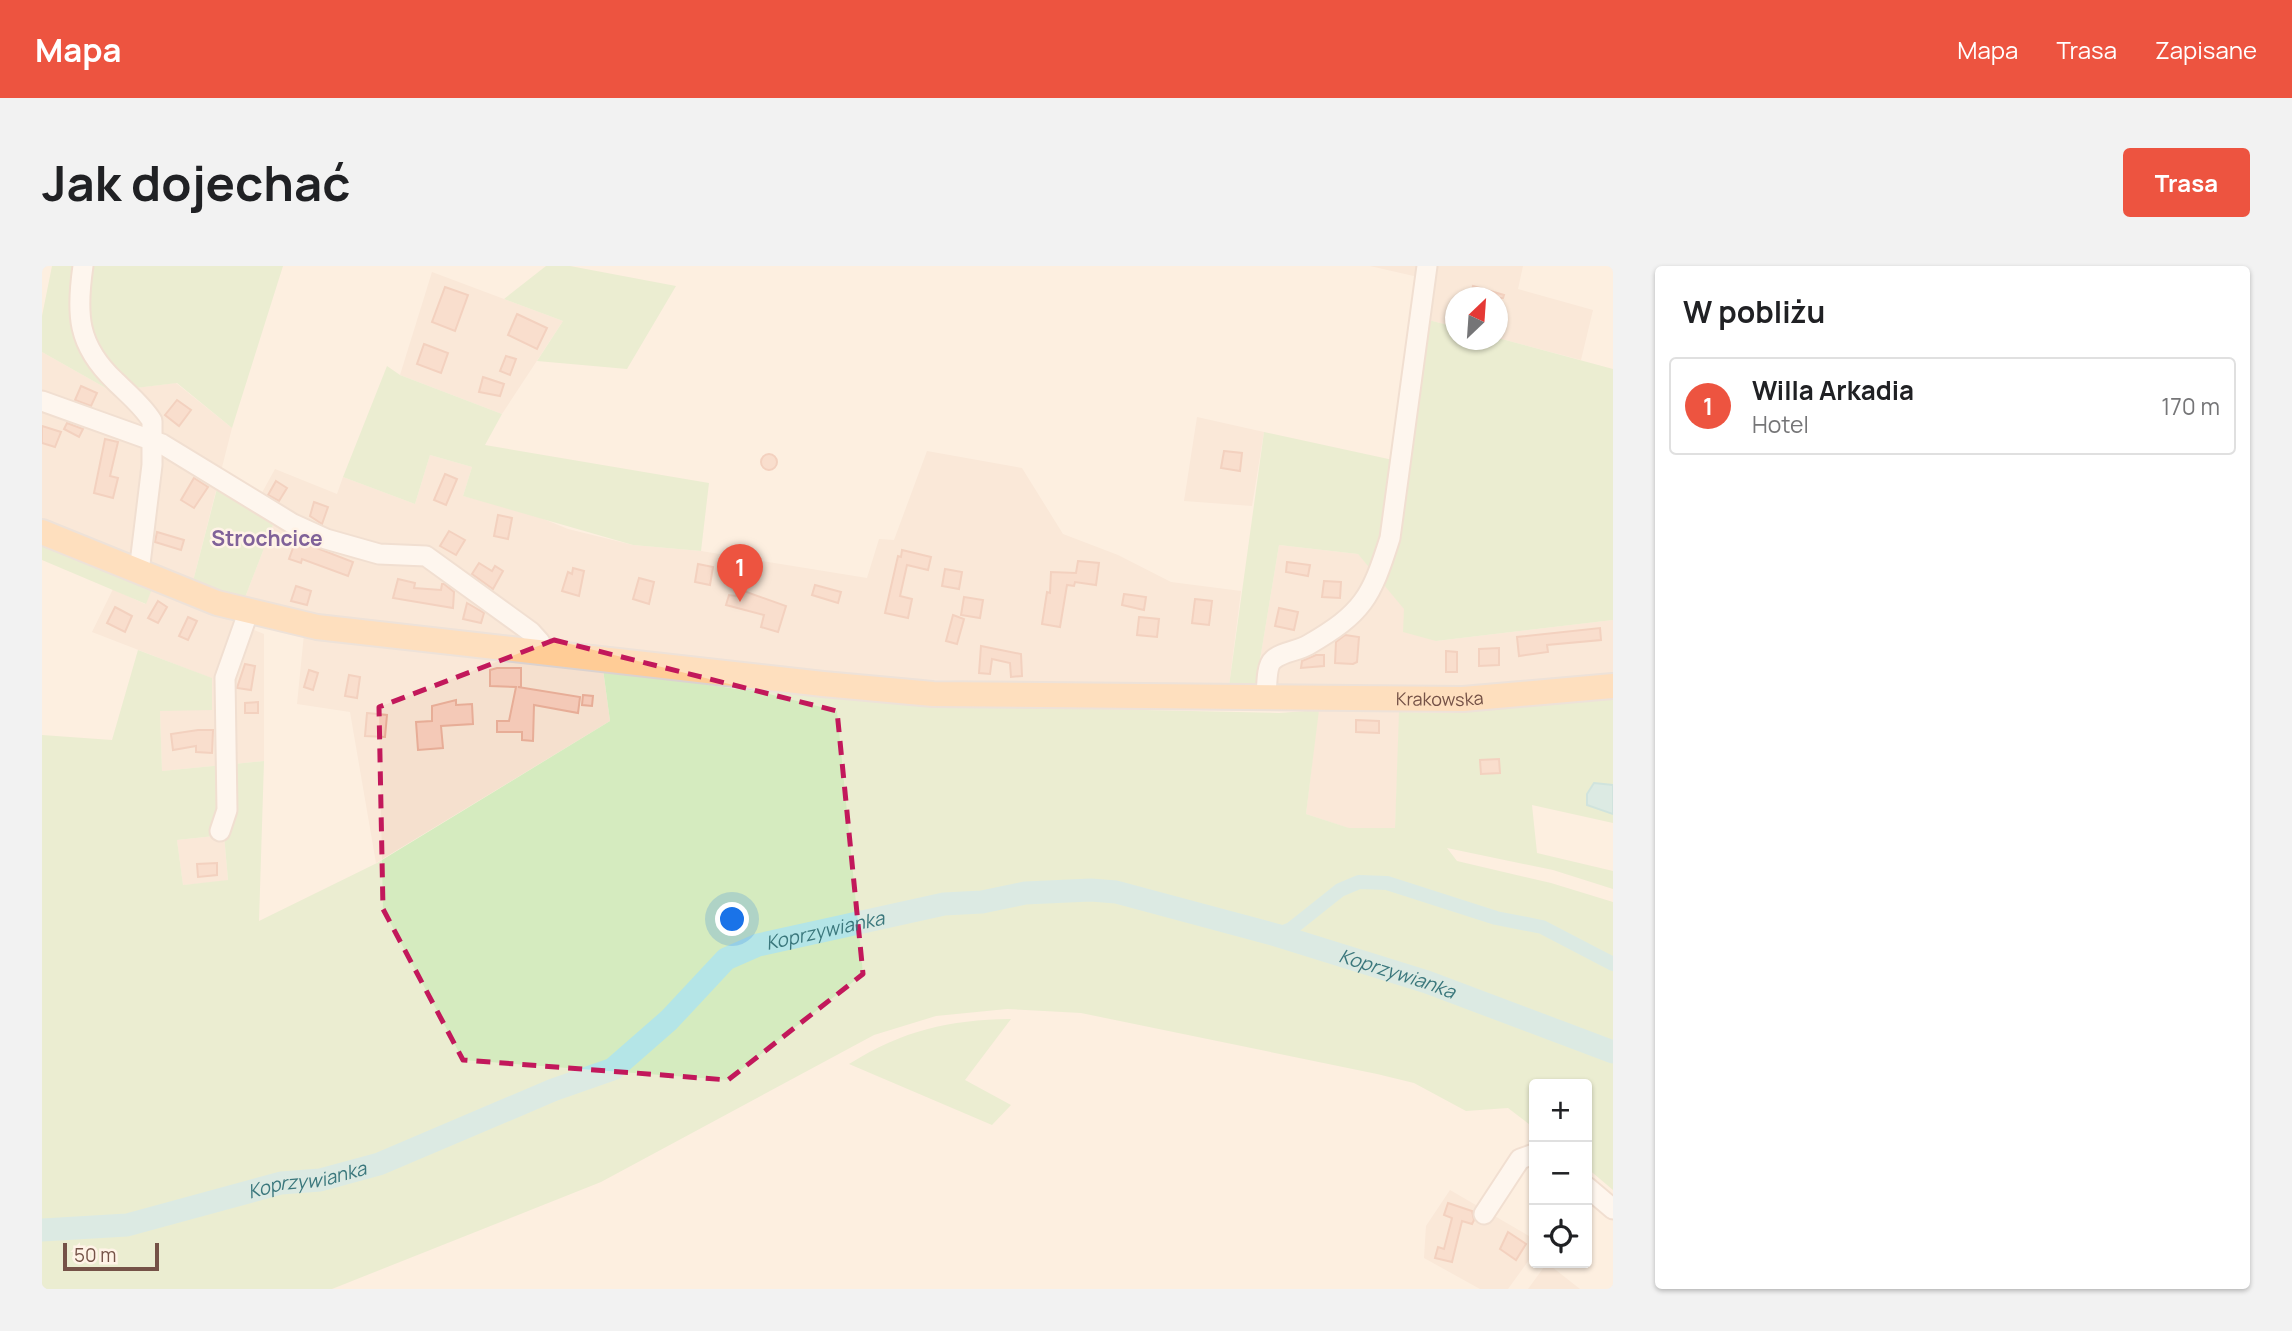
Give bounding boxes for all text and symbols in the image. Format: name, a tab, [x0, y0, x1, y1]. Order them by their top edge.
text: Mapa	[35, 27, 122, 72]
text: Mapa	[1957, 33, 2018, 66]
text: Trasa	[2056, 33, 2117, 66]
text: Zapisane	[2155, 33, 2257, 66]
button: Trasa	[2123, 148, 2250, 217]
text: Jak dojechać	[42, 149, 350, 216]
north arrow	[1445, 287, 1508, 350]
text: W pobliżu	[1683, 291, 1825, 332]
text: Willa Arkadia	[1752, 372, 1914, 408]
text: 1	[1703, 390, 1713, 422]
text: 170 m	[2161, 390, 2220, 422]
text: Hotel	[1752, 408, 1809, 440]
district label: Strochcice	[211, 524, 323, 552]
pin: 1	[717, 544, 763, 602]
street label: Krakowska	[1396, 685, 1484, 711]
your location	[715, 902, 749, 936]
water label: Koprzywianka	[763, 904, 888, 956]
water label: Koprzywianka	[1336, 942, 1460, 1005]
map controls	[1529, 1079, 1592, 1268]
button: +	[1529, 1079, 1592, 1142]
button: −	[1529, 1142, 1592, 1205]
water label: Koprzywianka	[245, 1155, 371, 1205]
button: locate	[1529, 1205, 1592, 1268]
scale bar	[63, 1240, 159, 1272]
text: 50 m	[74, 1242, 116, 1268]

